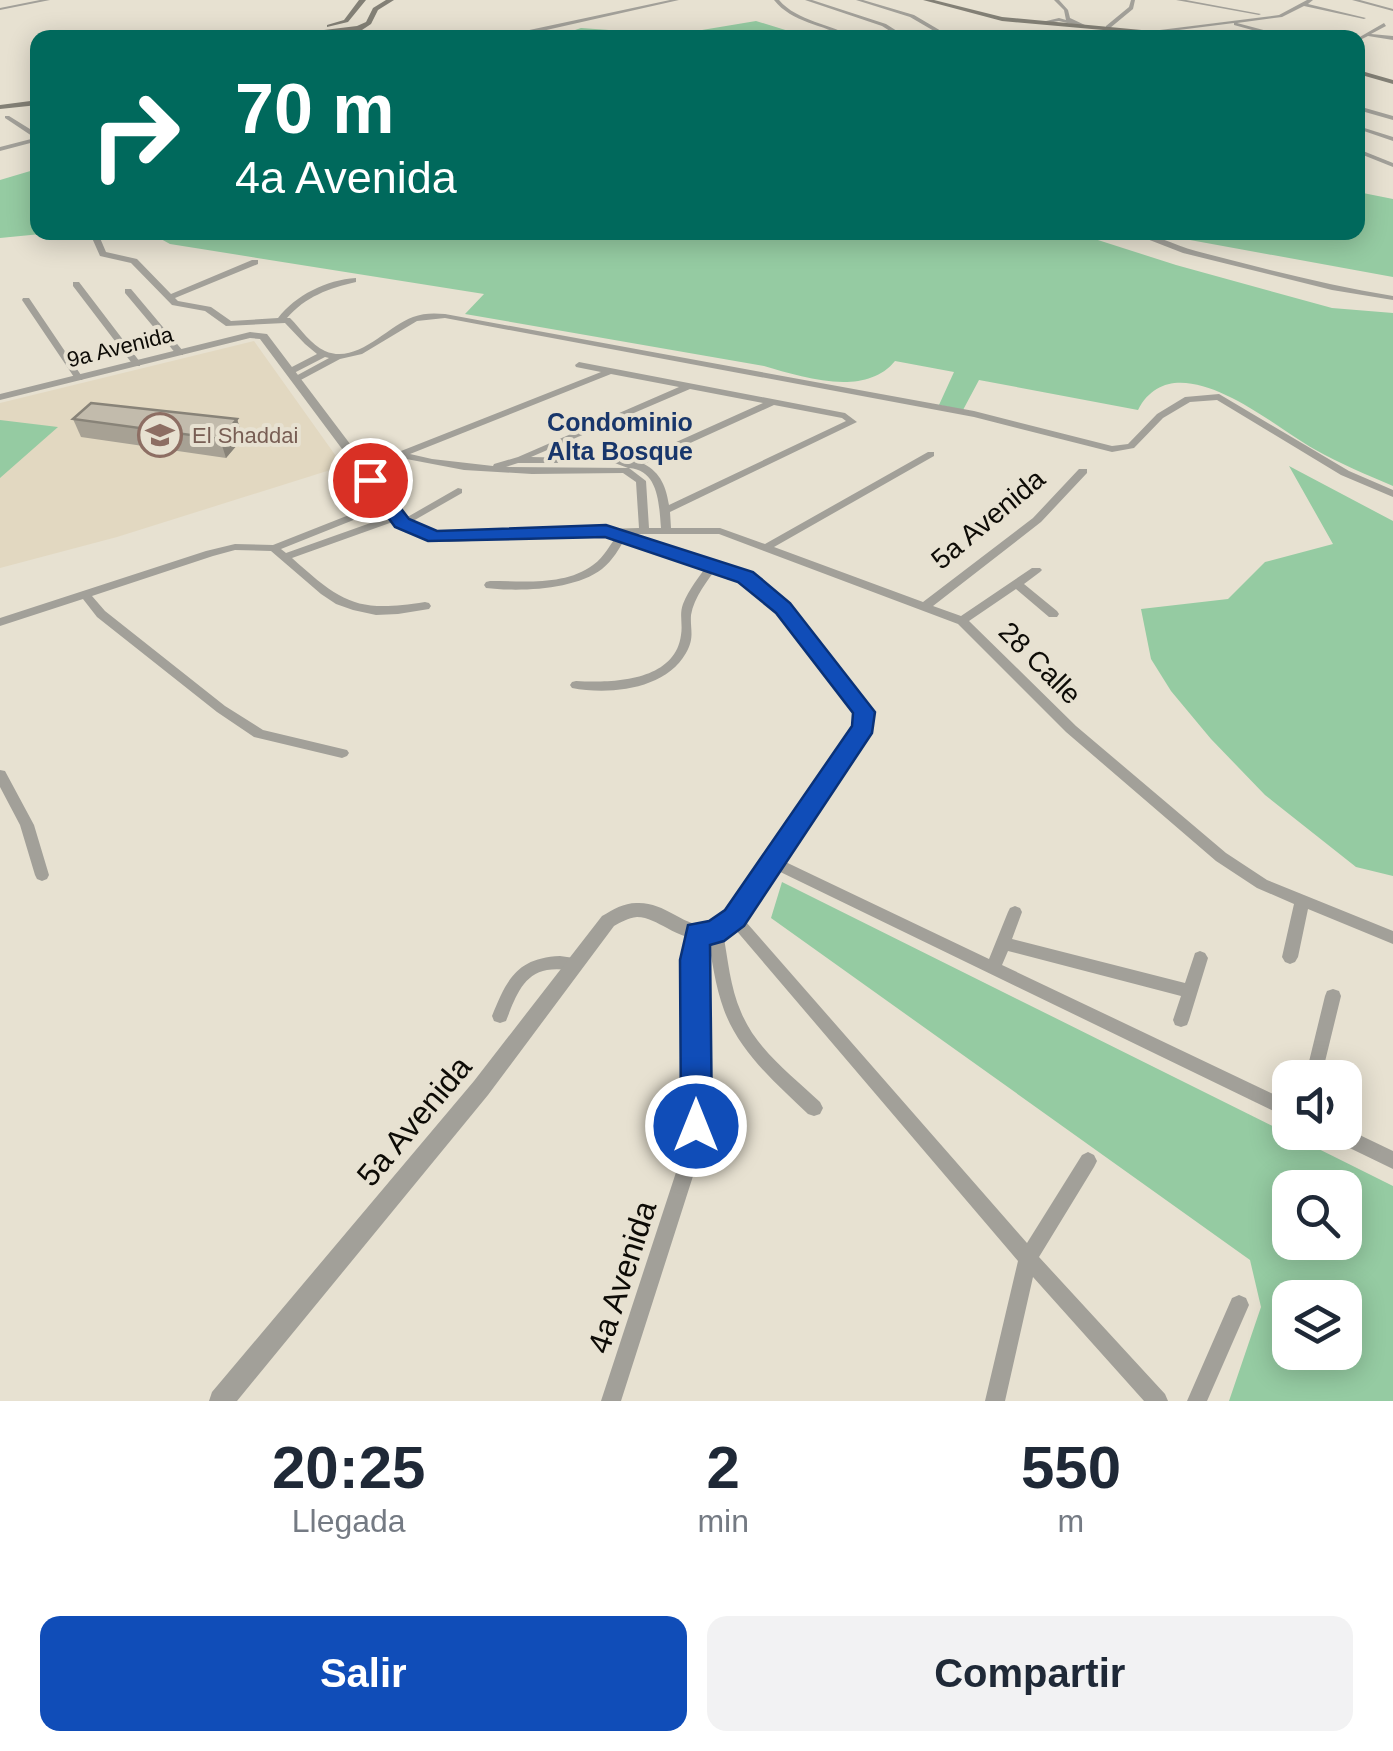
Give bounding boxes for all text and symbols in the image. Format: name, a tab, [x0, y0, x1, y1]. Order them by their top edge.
icon: right	[70, 70, 200, 200]
text: 70 m	[235, 70, 395, 148]
text: 4a Avenida	[235, 152, 457, 203]
street label: 9a Avenida	[64, 322, 176, 372]
district label: Condominio Alta Bosque	[547, 408, 693, 465]
school or university icon: El Shaddai	[137, 412, 183, 458]
place label: El Shaddai	[192, 423, 298, 448]
pin	[328, 438, 413, 523]
icon: arrive	[343, 453, 398, 508]
street label: 5a Avenida	[925, 462, 1051, 575]
street label: 28 Calle	[993, 616, 1087, 710]
street label: 5a Avenida	[350, 1049, 479, 1193]
map controls	[1272, 1060, 1362, 1370]
button: sound	[1272, 1060, 1362, 1150]
position arrow	[644, 1074, 748, 1178]
button: search	[1272, 1170, 1362, 1260]
street label: 4a Avenida	[581, 1196, 664, 1358]
button: layers	[1272, 1280, 1362, 1370]
text: 20:25	[272, 1434, 425, 1501]
text: 2	[706, 1434, 740, 1501]
text: 550	[1021, 1434, 1121, 1501]
text: Llegada	[292, 1503, 406, 1539]
text: min	[697, 1503, 749, 1539]
text: m	[1058, 1503, 1084, 1539]
button: Salir	[40, 1616, 687, 1731]
button: Compartir	[707, 1616, 1353, 1731]

